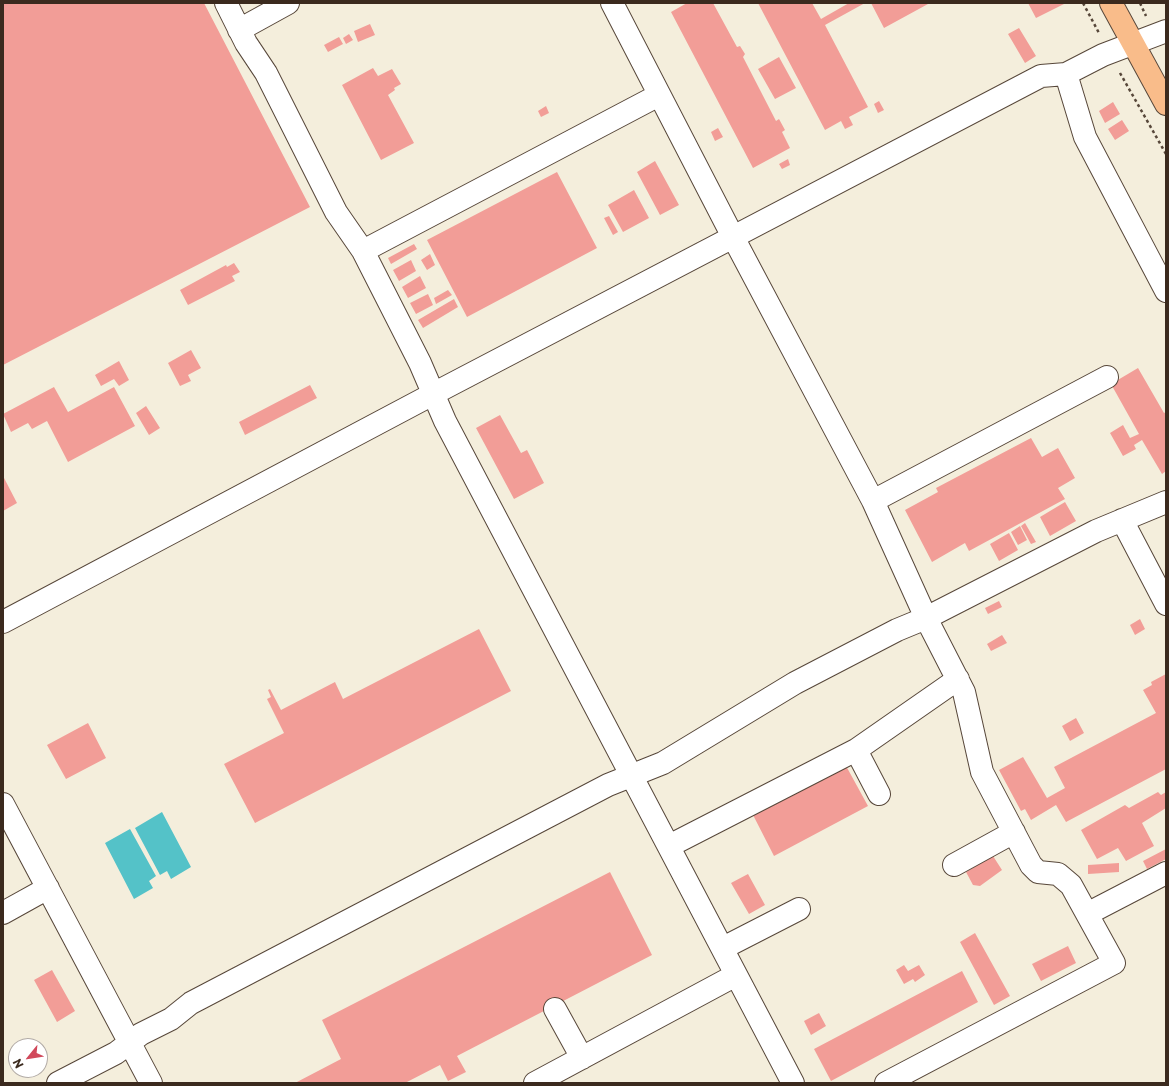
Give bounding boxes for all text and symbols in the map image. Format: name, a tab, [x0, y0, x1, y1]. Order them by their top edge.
north arrow	[8, 1038, 48, 1078]
text: N	[8, 1056, 28, 1072]

